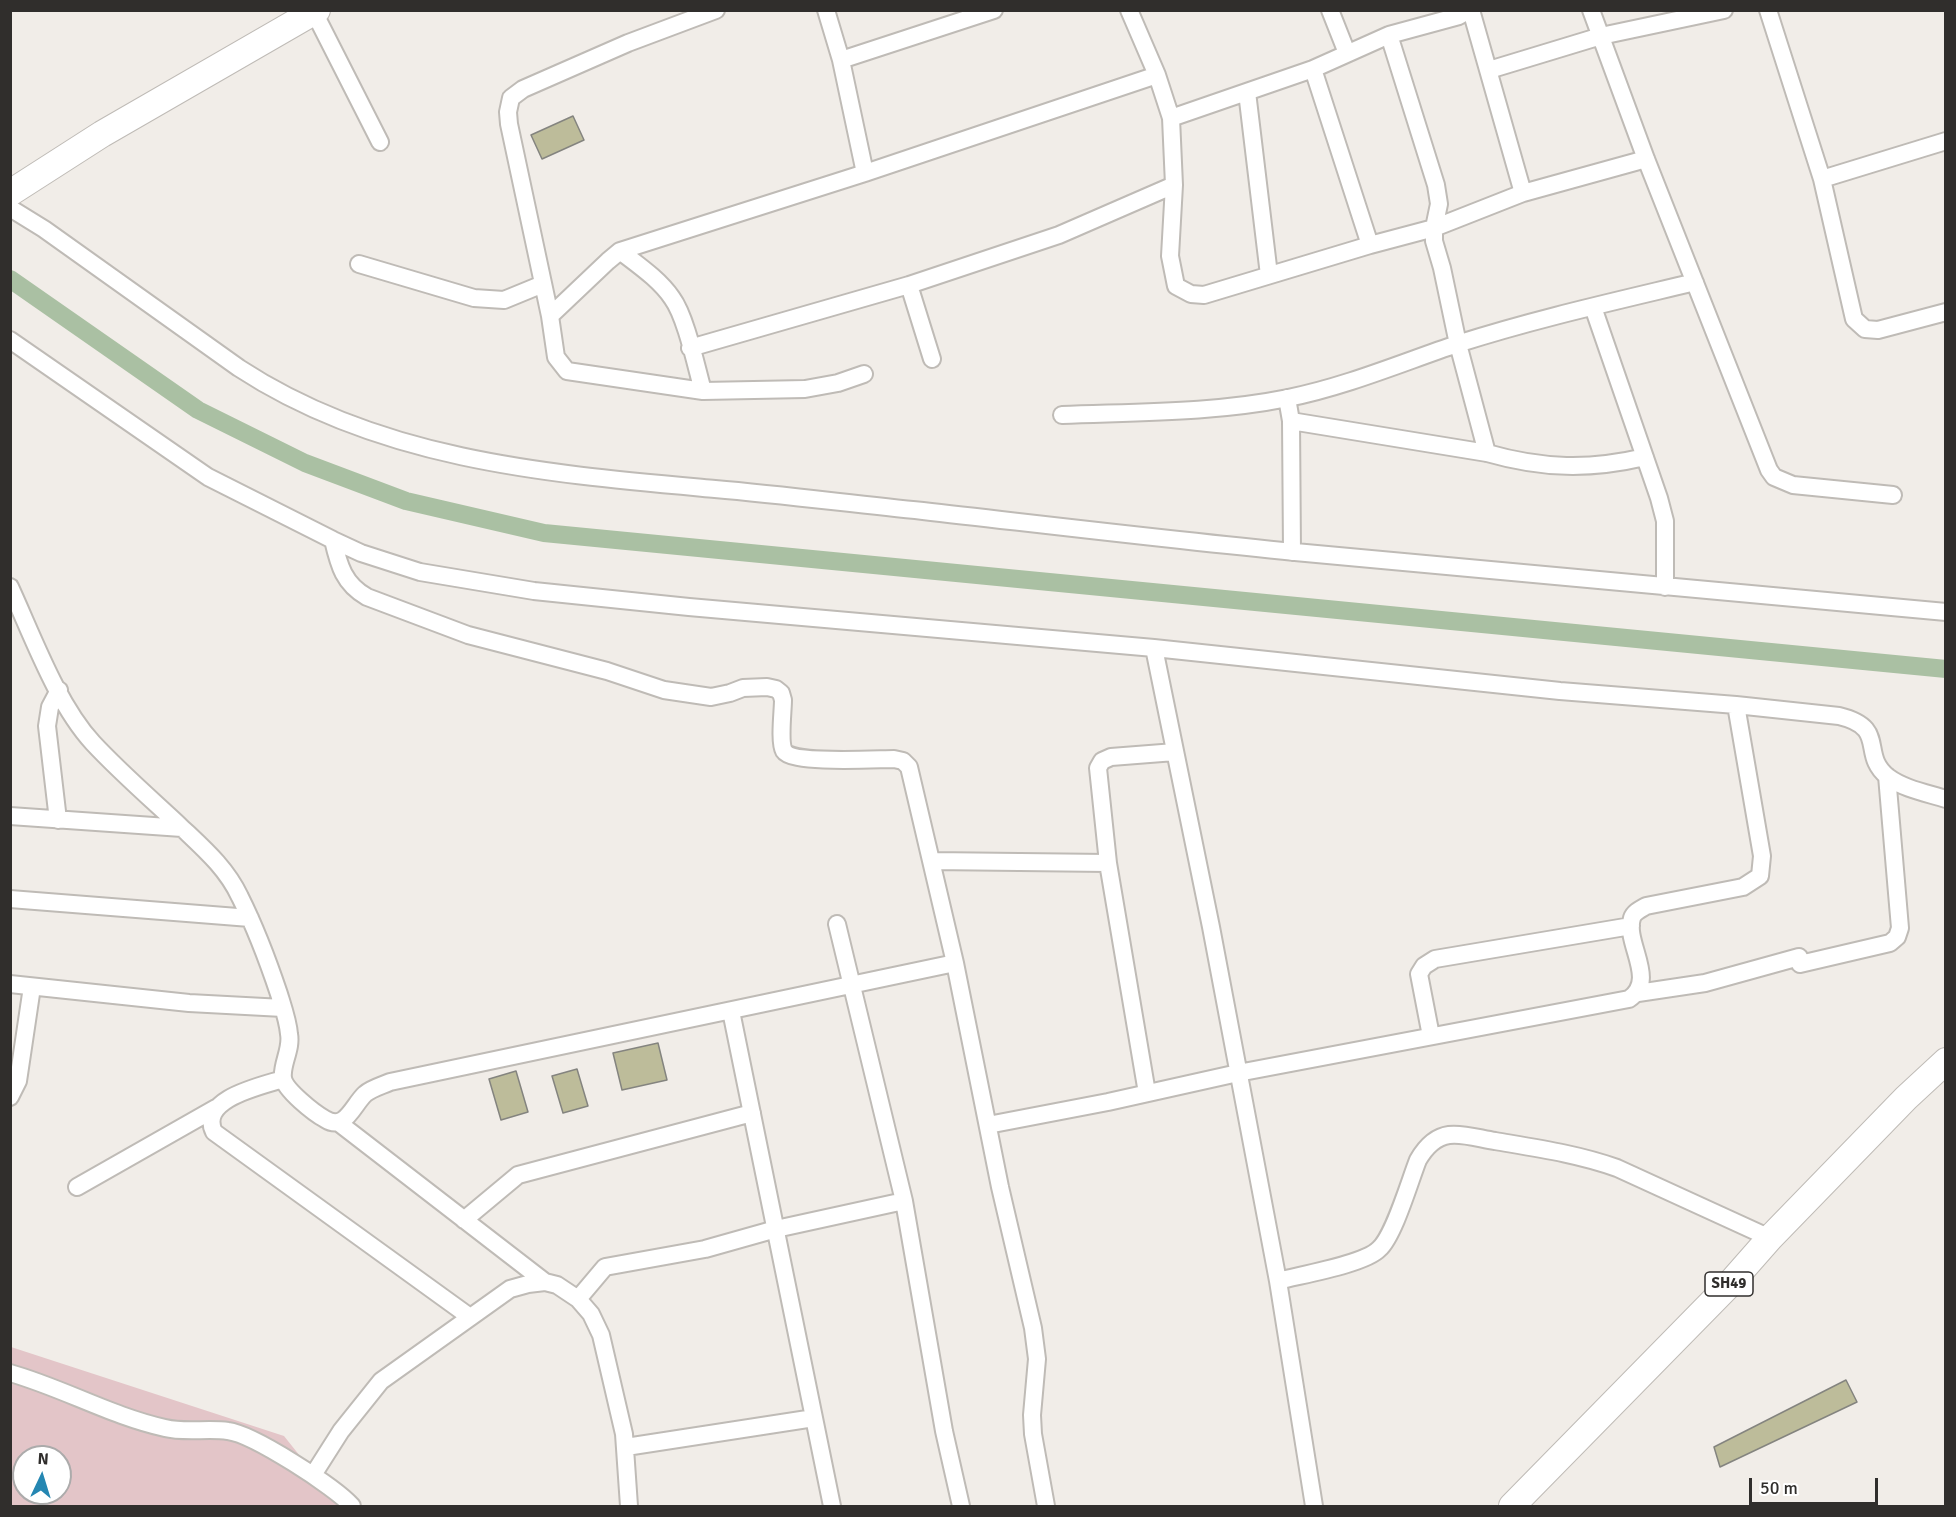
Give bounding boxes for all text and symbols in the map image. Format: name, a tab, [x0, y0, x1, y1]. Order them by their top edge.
road number: SH49	[1705, 1272, 1753, 1296]
north arrow	[12, 1445, 72, 1505]
text: N	[37, 1449, 49, 1469]
scale bar	[1752, 1466, 1881, 1504]
text: 50 m	[1760, 1477, 1798, 1499]

